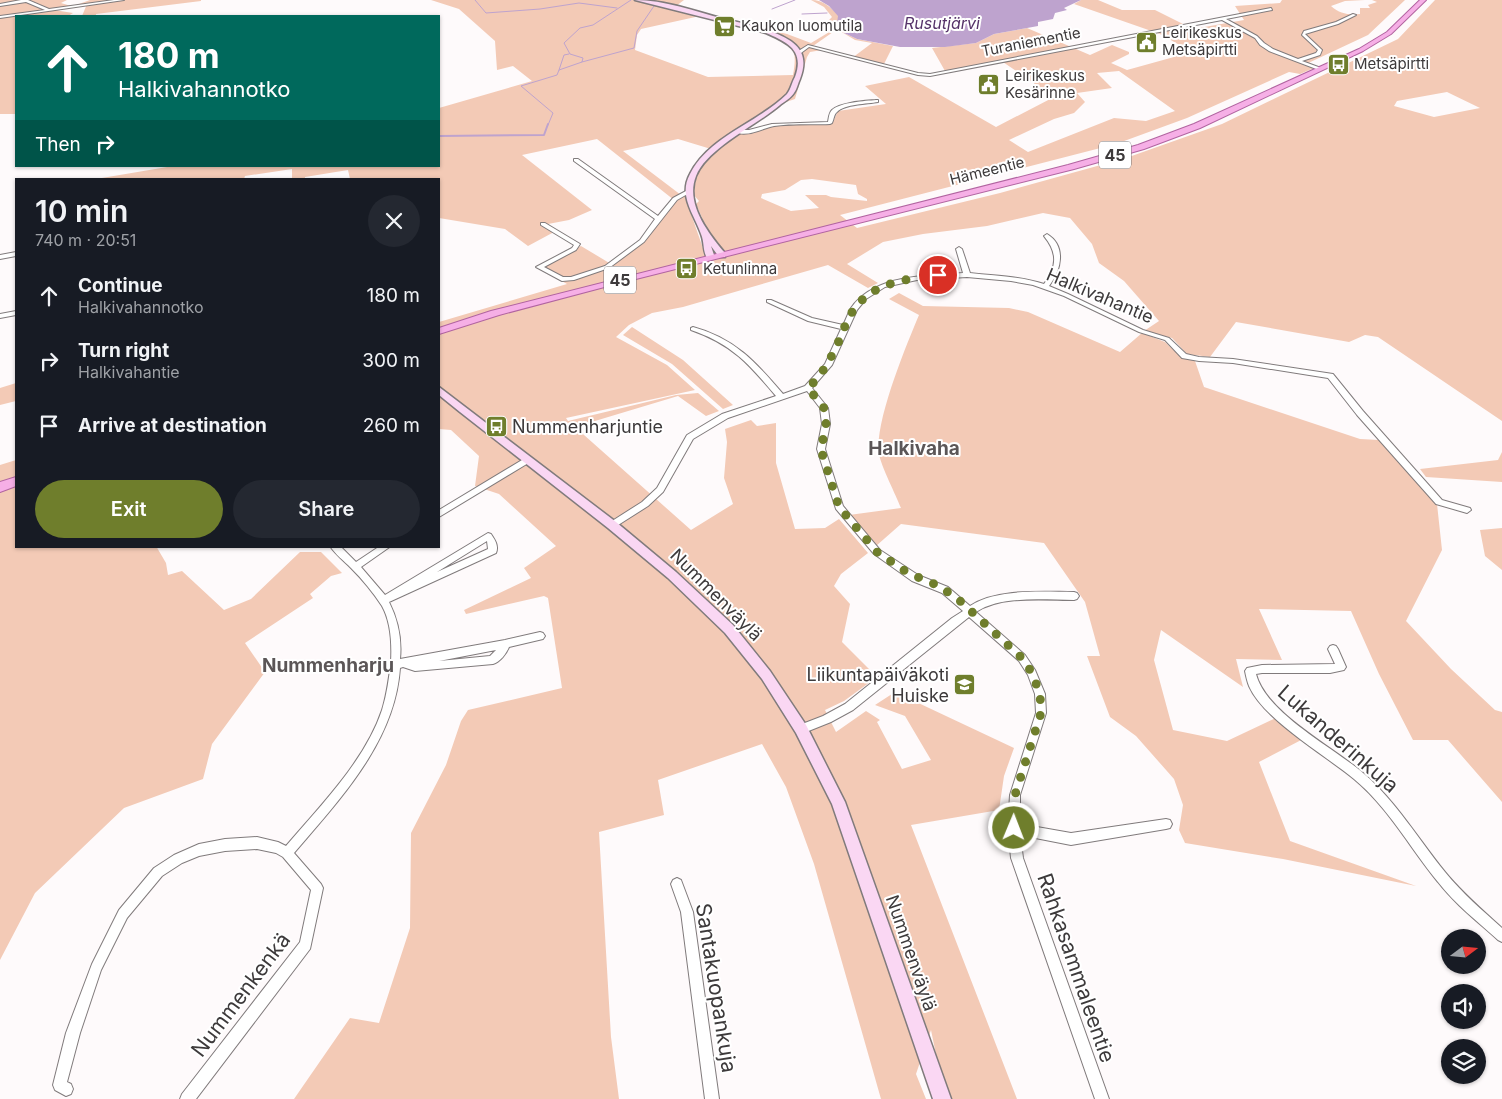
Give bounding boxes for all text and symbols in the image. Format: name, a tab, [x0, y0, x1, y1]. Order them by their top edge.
water label: Rusutjärvi	[904, 13, 981, 33]
supermarket icon: Kaukon luomutila	[713, 14, 737, 38]
place label: Kaukon luomutila	[741, 16, 862, 35]
street label: Turaniementie	[980, 23, 1082, 60]
place label: Leirikeskus Metsäpirtti	[1162, 23, 1242, 59]
public building icon: Leirikeskus Metsäpirtti	[1134, 30, 1158, 54]
text: 180 m	[118, 34, 220, 76]
icon: ahead	[35, 35, 100, 100]
bus stop icon: Metsäpirtti	[1326, 52, 1350, 76]
place label: Metsäpirtti	[1354, 54, 1429, 73]
place label: Leirikeskus Kesärinne	[1005, 66, 1085, 102]
public building icon: Leirikeskus Kesärinne	[977, 73, 1001, 97]
text: Halkivahannotko	[118, 76, 291, 102]
icon: right	[91, 130, 119, 158]
text: Then	[35, 133, 81, 156]
road number: 45	[1099, 142, 1131, 168]
street label: Hämeentie	[948, 152, 1026, 189]
text: 10 min	[35, 193, 128, 229]
button: close	[368, 195, 420, 247]
text: 740 m · 20:51	[35, 230, 136, 250]
pin	[917, 254, 959, 296]
bus stop icon: Ketunlinna	[675, 257, 699, 281]
place label: Ketunlinna	[703, 259, 777, 278]
icon: arrive	[924, 261, 952, 289]
street label: Halkivahantie	[1043, 264, 1157, 328]
road number: 45	[604, 266, 636, 294]
text: Continue	[78, 274, 163, 297]
icon: ahead	[35, 282, 63, 310]
text: 180 m	[367, 284, 420, 307]
text: Halkivahannotko	[78, 297, 204, 317]
text: Turn right	[78, 339, 169, 362]
icon: right	[35, 347, 63, 375]
text: 300 m	[362, 349, 420, 372]
text: Halkivahantie	[78, 362, 180, 382]
icon: arrive	[35, 412, 63, 440]
text: Arrive at destination	[78, 414, 267, 437]
text: 260 m	[363, 414, 420, 437]
bus stop icon: Nummenharjuntie	[484, 415, 508, 439]
place label: Nummenharjuntie	[512, 416, 663, 437]
district label: Halkivaha	[868, 437, 960, 460]
button: Exit	[35, 480, 223, 538]
button: Share	[233, 480, 420, 538]
street label: Nummenväylä	[666, 544, 767, 645]
district label: Nummenharju	[262, 654, 394, 677]
place label: Liikuntapäiväkoti Huiske	[807, 664, 949, 706]
school or university icon: Liikuntapäiväkoti Huiske	[953, 673, 977, 697]
street label: Lukanderinkuja	[1273, 679, 1404, 798]
position arrow	[987, 801, 1039, 853]
street label: Rahkasammaleentie	[1032, 870, 1121, 1066]
street label: Nummenväylä	[882, 892, 941, 1014]
street label: Santakuopankuja	[691, 901, 742, 1074]
street label: Nummenkenkä	[186, 928, 295, 1062]
north arrow	[1441, 929, 1486, 974]
map controls	[1441, 929, 1486, 1084]
button: sound	[1441, 984, 1486, 1029]
button: layers	[1441, 1039, 1486, 1084]

